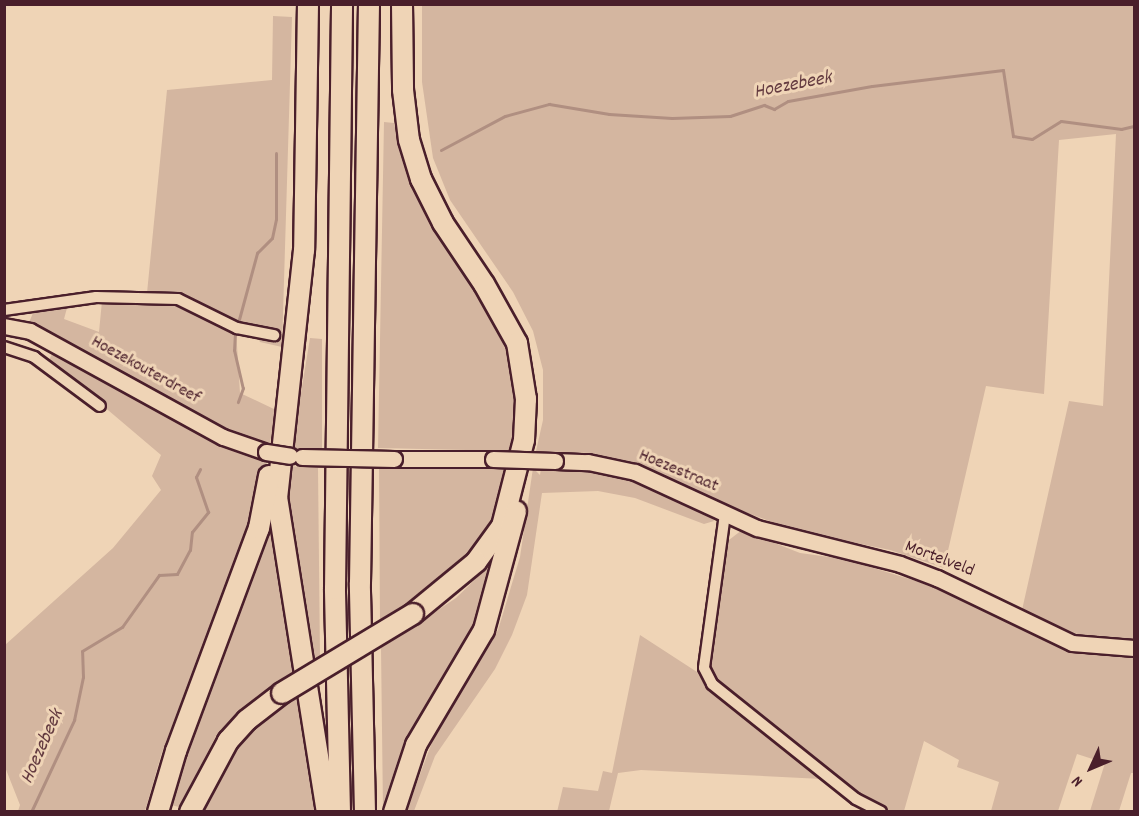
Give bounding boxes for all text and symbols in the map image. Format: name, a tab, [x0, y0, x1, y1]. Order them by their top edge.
water label: Hoezebeek	[752, 67, 834, 105]
street label: Hoezekouterdreef	[87, 332, 203, 410]
street label: Hoezestraat	[635, 446, 721, 498]
street label: Mortelveld	[901, 537, 977, 583]
water label: Hoezebeek	[16, 706, 70, 788]
north arrow	[1061, 738, 1121, 798]
text: N	[1067, 770, 1089, 792]

